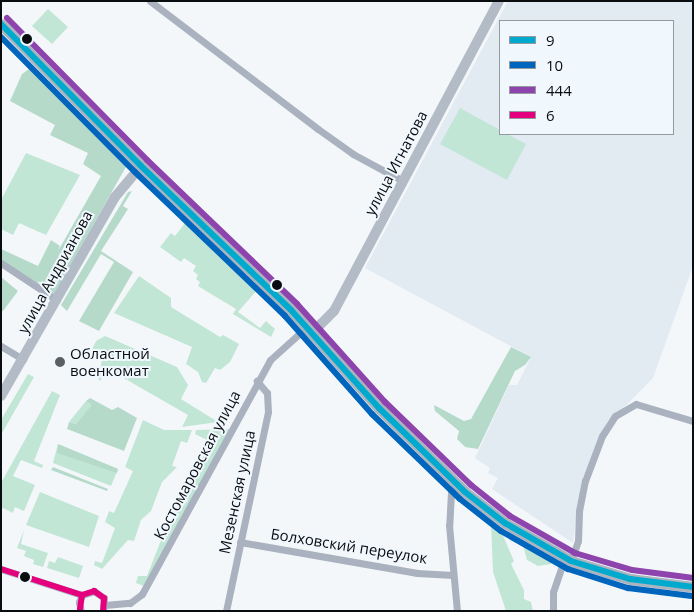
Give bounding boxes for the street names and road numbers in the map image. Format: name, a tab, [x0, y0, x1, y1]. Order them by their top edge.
street label: улица Игнатова	[361, 108, 431, 218]
street label: улица Андрианова	[14, 208, 96, 336]
street label: Костомаровская улица	[150, 387, 244, 543]
street label: Мезенская улица	[215, 429, 259, 555]
street label: Болховский переулок	[269, 525, 429, 567]

